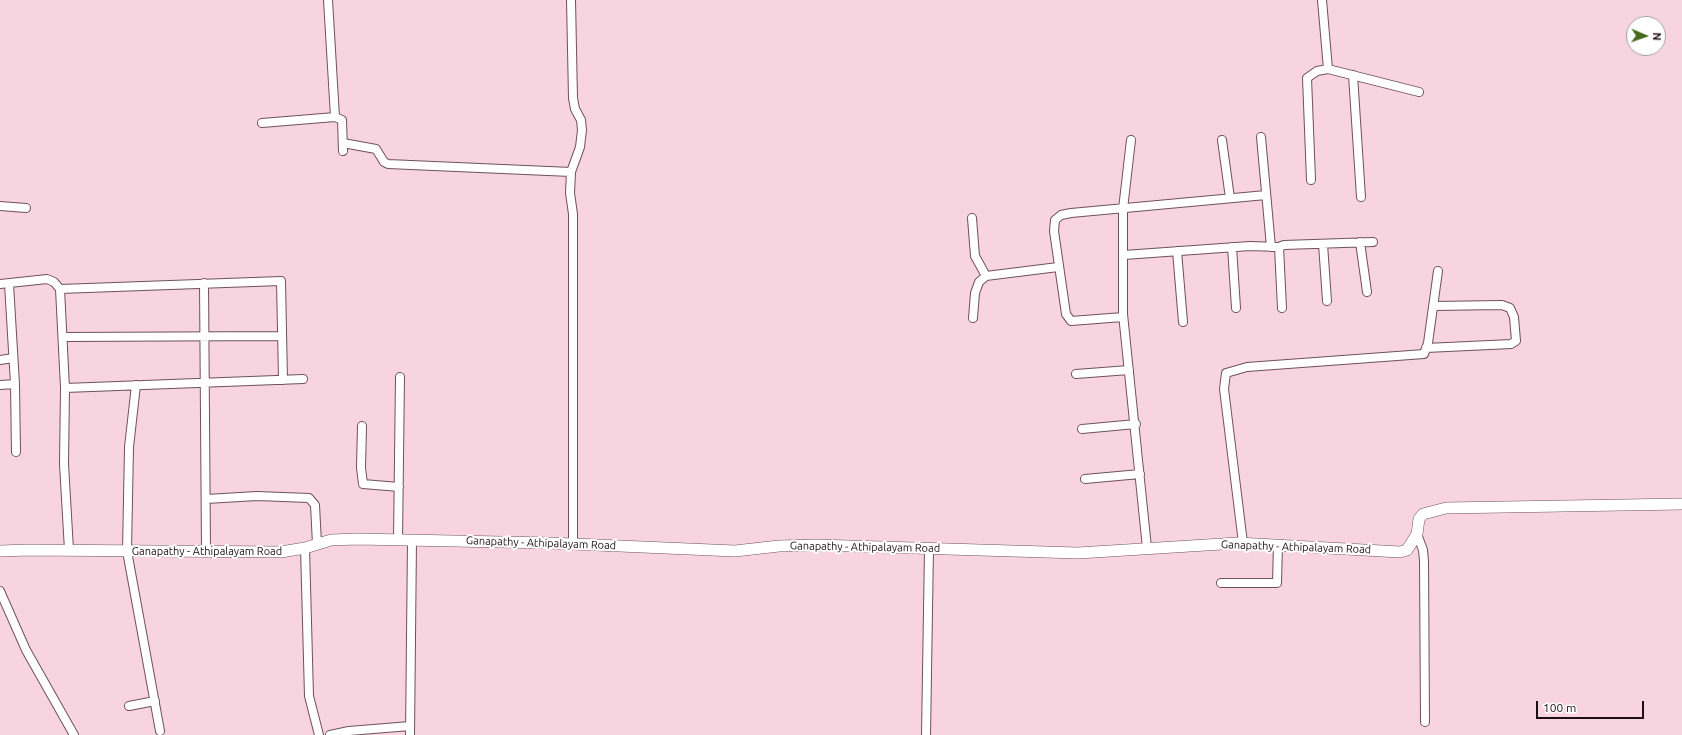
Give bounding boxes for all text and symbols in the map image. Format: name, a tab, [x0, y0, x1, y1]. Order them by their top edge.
north arrow	[1626, 16, 1666, 56]
text: N	[1651, 32, 1663, 41]
street label: Ganapathy - Athipalayam Road	[466, 534, 616, 552]
street label: Ganapathy - Athipalayam Road	[1221, 538, 1371, 556]
street label: Ganapathy - Athipalayam Road	[790, 539, 940, 555]
street label: Ganapathy - Athipalayam Road	[132, 544, 282, 558]
scale bar	[1538, 693, 1646, 719]
text: 100 m	[1543, 701, 1576, 714]

